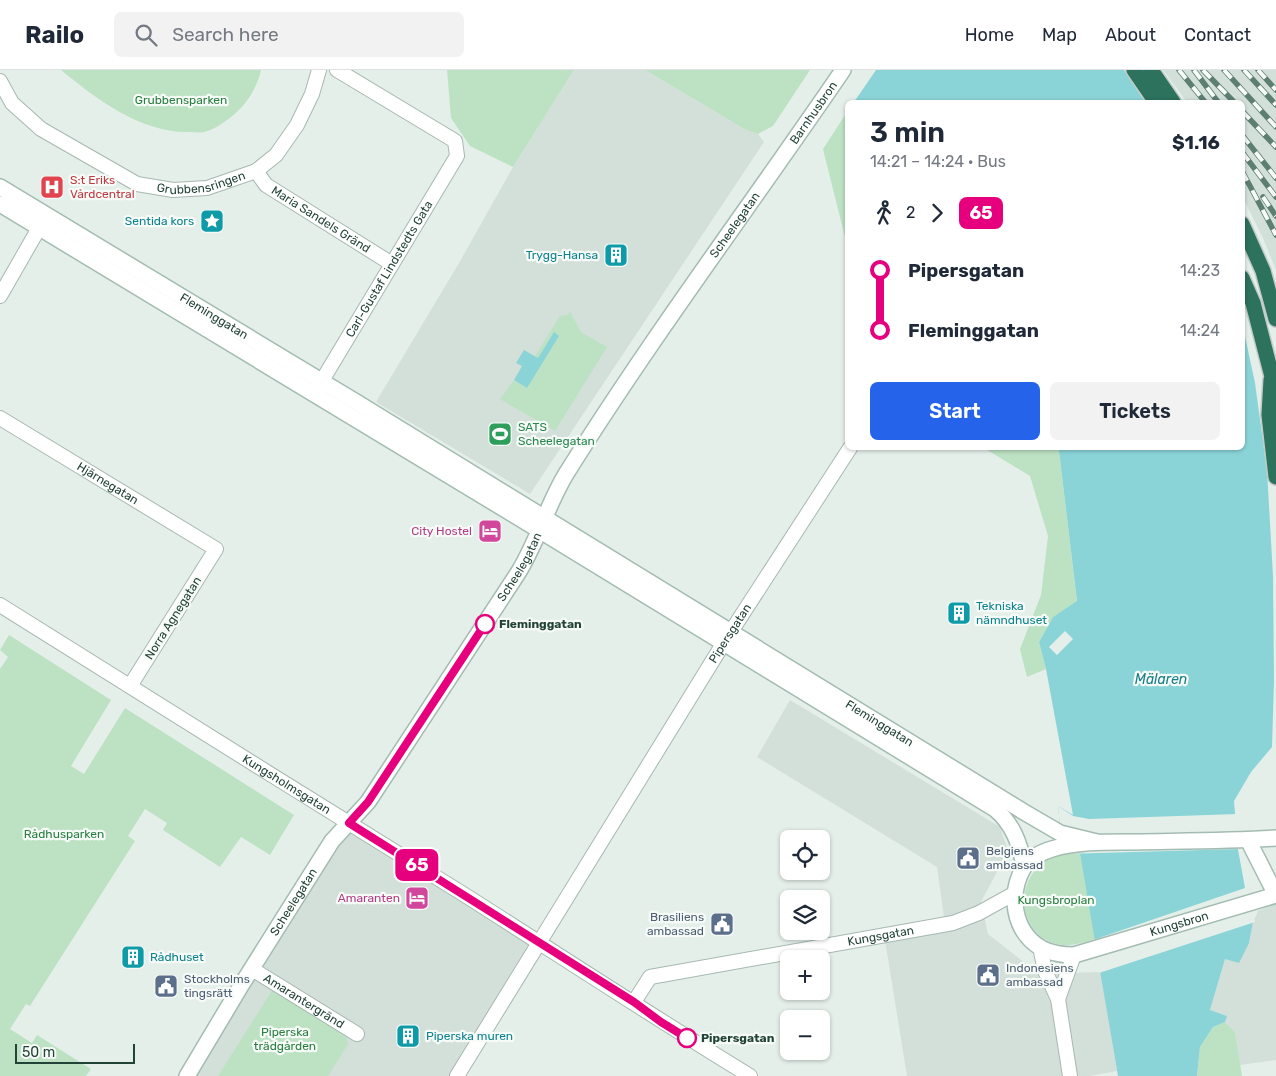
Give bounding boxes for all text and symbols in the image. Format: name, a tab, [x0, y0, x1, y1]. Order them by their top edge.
search box	[114, 12, 464, 57]
text: Railo	[25, 21, 84, 49]
icon: search	[132, 21, 160, 49]
text: Search here	[172, 23, 279, 46]
text: Home	[965, 24, 1014, 46]
text: Map	[1042, 24, 1077, 46]
text: About	[1105, 24, 1156, 46]
text: Contact	[1184, 24, 1251, 46]
street label: Barnhusbron	[787, 79, 840, 147]
park label: Grubbensparken	[135, 93, 227, 107]
text: 3 min	[870, 116, 945, 149]
text: $1.16	[1172, 131, 1220, 154]
text: 14:21 – 14:24 · Bus	[870, 152, 1006, 171]
street label: Grubbensringen	[156, 168, 247, 197]
place label: S:t Eriks Vårdcentral	[70, 173, 135, 201]
hospital icon: S:t Eriks Vårdcentral	[39, 174, 65, 200]
street label: Maria Sandels Gränd	[269, 183, 373, 256]
street label: Scheelegatan	[707, 189, 763, 260]
street label: Carl-Gustaf Lindstedts Gata	[343, 198, 435, 340]
icon: walk	[870, 199, 898, 227]
icon: forward	[923, 199, 951, 227]
text: 65	[969, 202, 993, 224]
text: 2	[906, 203, 915, 222]
place icon: Sentida kors	[199, 208, 225, 234]
place label: Sentida kors	[125, 214, 194, 228]
building icon: Trygg-Hansa	[603, 242, 629, 268]
place label: Trygg-Hansa	[526, 248, 598, 262]
text: Pipersgatan	[908, 259, 1024, 282]
text: 14:23	[1180, 261, 1220, 280]
street label: Fleminggatan	[177, 290, 251, 342]
text: Fleminggatan	[908, 319, 1039, 342]
text: 14:24	[1180, 321, 1220, 340]
button: Start	[870, 382, 1040, 440]
button: Tickets	[1050, 382, 1220, 440]
place label: SATS Scheelegatan	[518, 420, 595, 448]
sports icon: SATS Scheelegatan	[487, 421, 513, 447]
street label: Hjärnegatan	[74, 459, 141, 507]
hotel icon: City Hostel	[477, 518, 503, 544]
place label: City Hostel	[411, 524, 472, 538]
street label: Scheelegatan	[494, 531, 544, 604]
street label: Norra Agnegatan	[142, 574, 204, 662]
place label: Tekniska nämndhuset	[976, 599, 1047, 627]
building icon: Tekniska nämndhuset	[946, 600, 972, 626]
street label: Pipersgatan	[706, 601, 754, 666]
marker: Fleminggatan	[475, 614, 495, 634]
place label: Fleminggatan	[499, 617, 582, 631]
water label: Mälaren	[1135, 671, 1187, 688]
street label: Fleminggatan	[843, 697, 916, 749]
street label: Kungsholmsgatan	[240, 752, 333, 817]
park label: Rådhusparken	[24, 827, 104, 841]
map controls	[780, 830, 830, 1060]
button: locate	[780, 830, 830, 880]
place label: Belgiens ambassad	[986, 844, 1043, 872]
public building icon: Belgiens ambassad	[955, 845, 981, 871]
line badge: 65	[394, 849, 440, 881]
text: 65	[405, 854, 429, 876]
street label: Scheelegatan	[267, 866, 320, 938]
hotel icon: Amaranten	[404, 885, 430, 911]
button: layers	[780, 890, 830, 940]
place label: Amaranten	[338, 891, 400, 905]
park label: Kungsbroplan	[1017, 893, 1095, 907]
street label: Kungsbron	[1148, 908, 1210, 939]
place label: Brasiliens ambassad	[647, 910, 704, 938]
public building icon: Brasiliens ambassad	[709, 911, 735, 937]
street label: Kungsgatan	[846, 923, 915, 949]
building icon: Rådhuset	[120, 944, 146, 970]
place label: Rådhuset	[150, 950, 204, 964]
button: +	[780, 950, 830, 1000]
place label: Indonesiens ambassad	[1006, 961, 1074, 989]
public building icon: Indonesiens ambassad	[975, 962, 1001, 988]
street label: Amarantergränd	[261, 971, 347, 1031]
place label: Stockholms tingsrätt	[184, 972, 250, 1000]
public building icon: Stockholms tingsrätt	[153, 973, 179, 999]
button: −	[780, 1010, 830, 1060]
building icon: Piperska muren	[395, 1023, 421, 1049]
park label: Piperska trädgården	[254, 1025, 316, 1053]
marker: Pipersgatan	[677, 1028, 697, 1048]
place label: Piperska muren	[426, 1029, 513, 1043]
place label: Pipersgatan	[701, 1031, 775, 1045]
scale bar	[15, 1041, 135, 1064]
text: 50 m	[22, 1044, 55, 1061]

